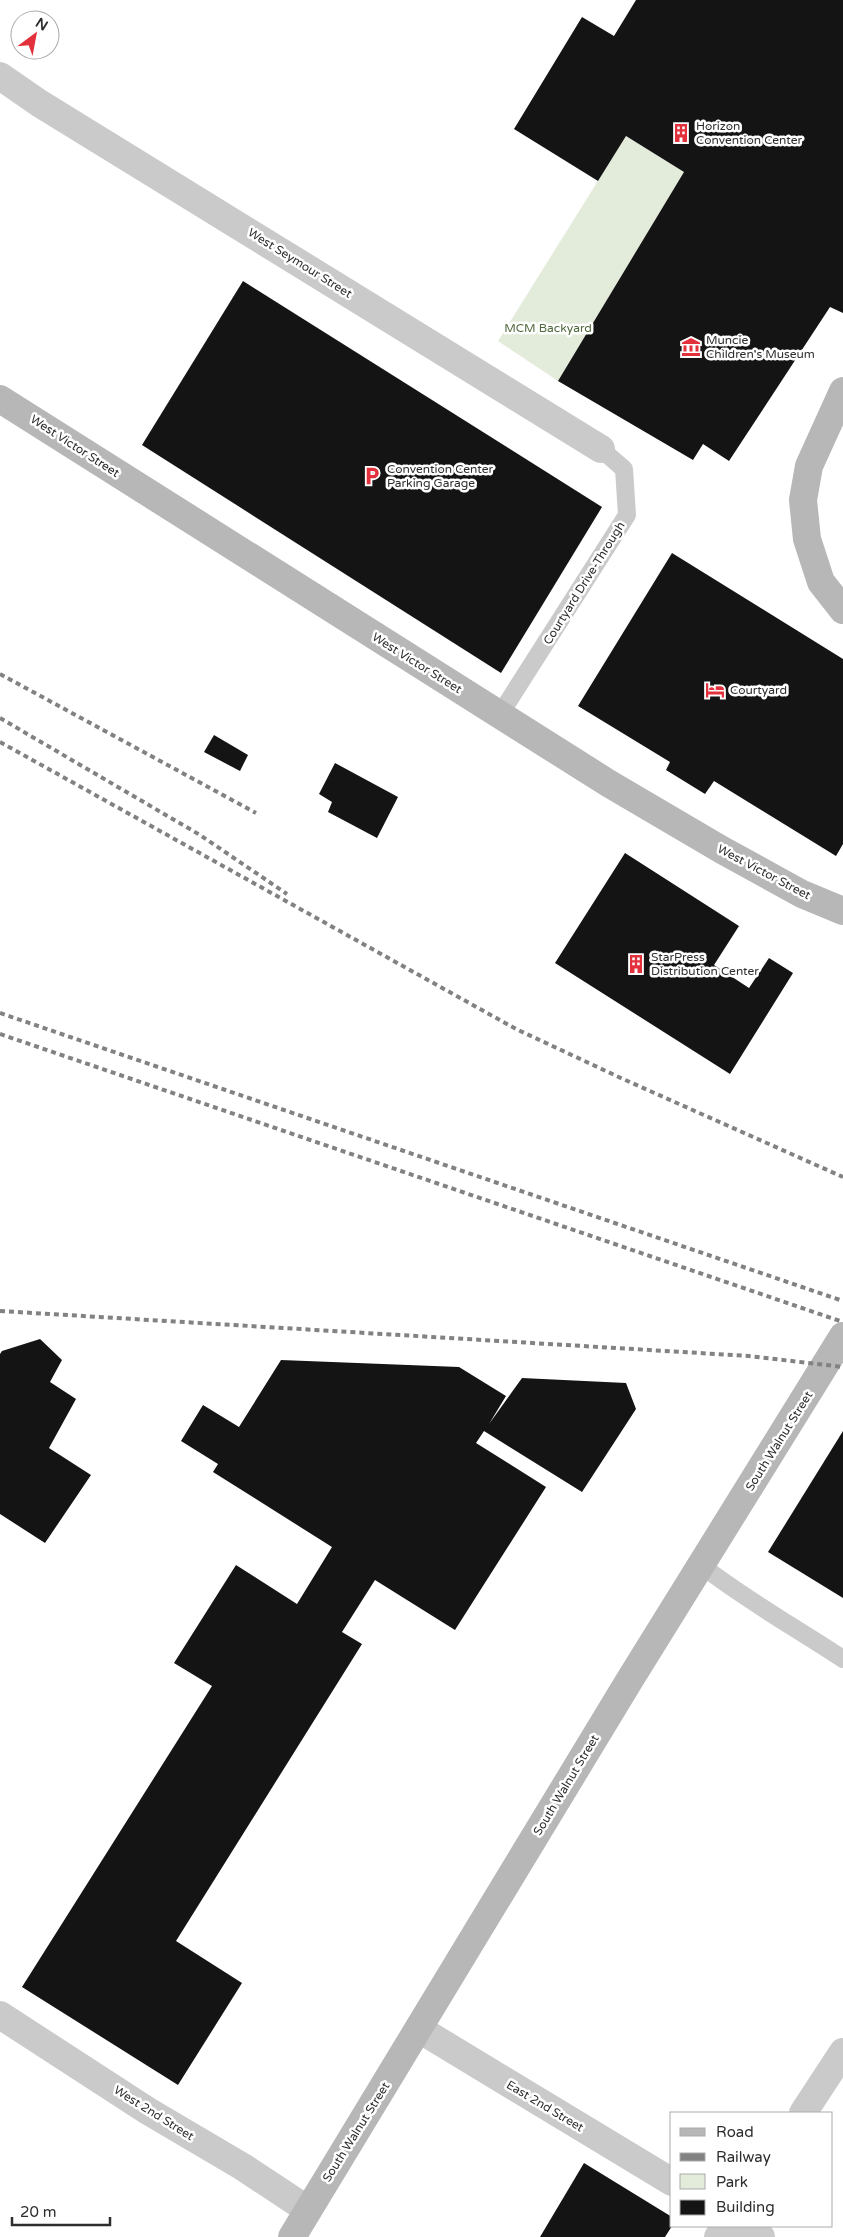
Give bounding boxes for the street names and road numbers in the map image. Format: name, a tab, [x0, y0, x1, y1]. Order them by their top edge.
street label: West Seymour Street	[245, 225, 355, 301]
street label: West Victor Street	[28, 412, 122, 480]
street label: Courtyard Drive-Through	[540, 519, 628, 647]
street label: West Victor Street	[370, 630, 465, 697]
street label: West Victor Street	[715, 842, 813, 903]
street label: South Walnut Street	[743, 1388, 816, 1493]
street label: South Walnut Street	[530, 1732, 602, 1838]
street label: East 2nd Street	[504, 2077, 586, 2135]
street label: South Walnut Street	[320, 2079, 393, 2184]
street label: West 2nd Street	[111, 2083, 197, 2143]

